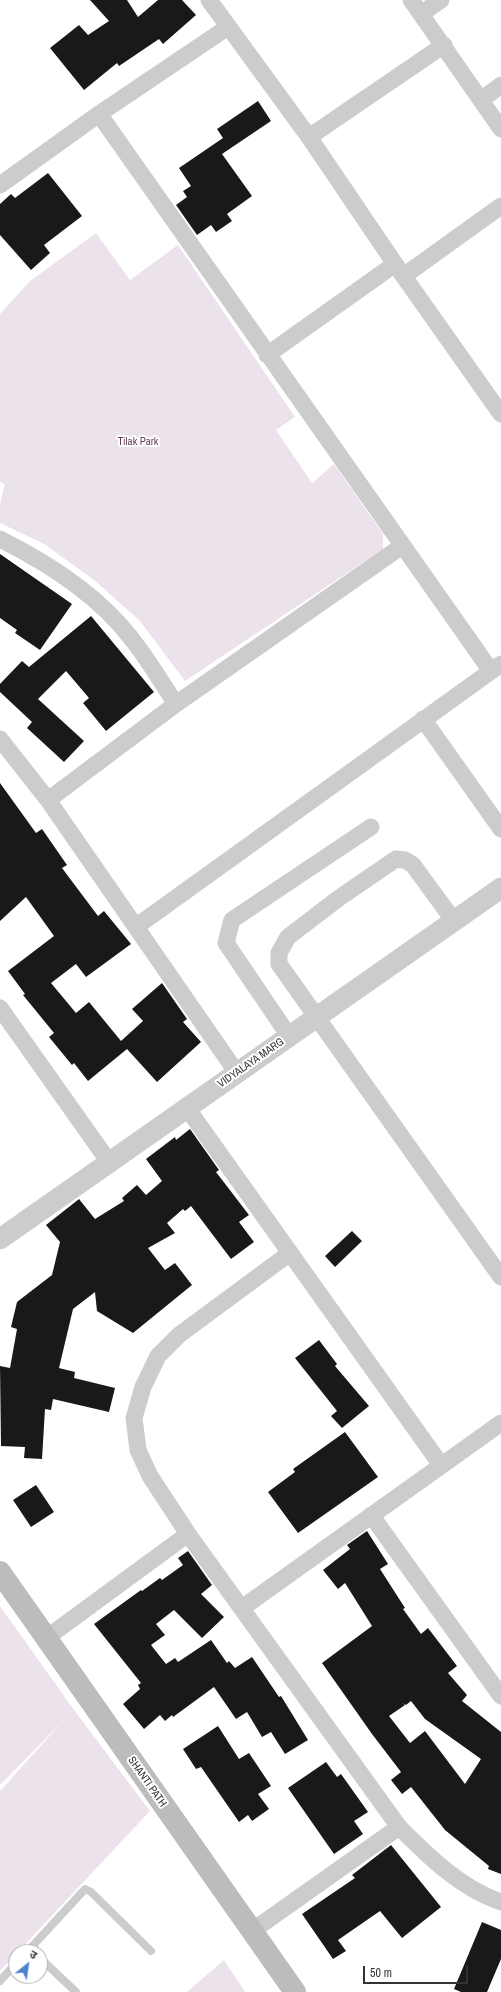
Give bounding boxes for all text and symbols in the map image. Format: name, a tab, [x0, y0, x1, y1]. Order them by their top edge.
park label: Tilak Park	[118, 435, 158, 449]
street label: VIDYALAYA MARG	[215, 1035, 287, 1091]
street label: SHANTI PATH	[125, 1754, 169, 1810]
north arrow	[8, 1944, 48, 1984]
text: उ	[27, 1947, 40, 1962]
scale bar	[365, 1958, 470, 1984]
text: 50 m	[370, 1965, 392, 1981]

